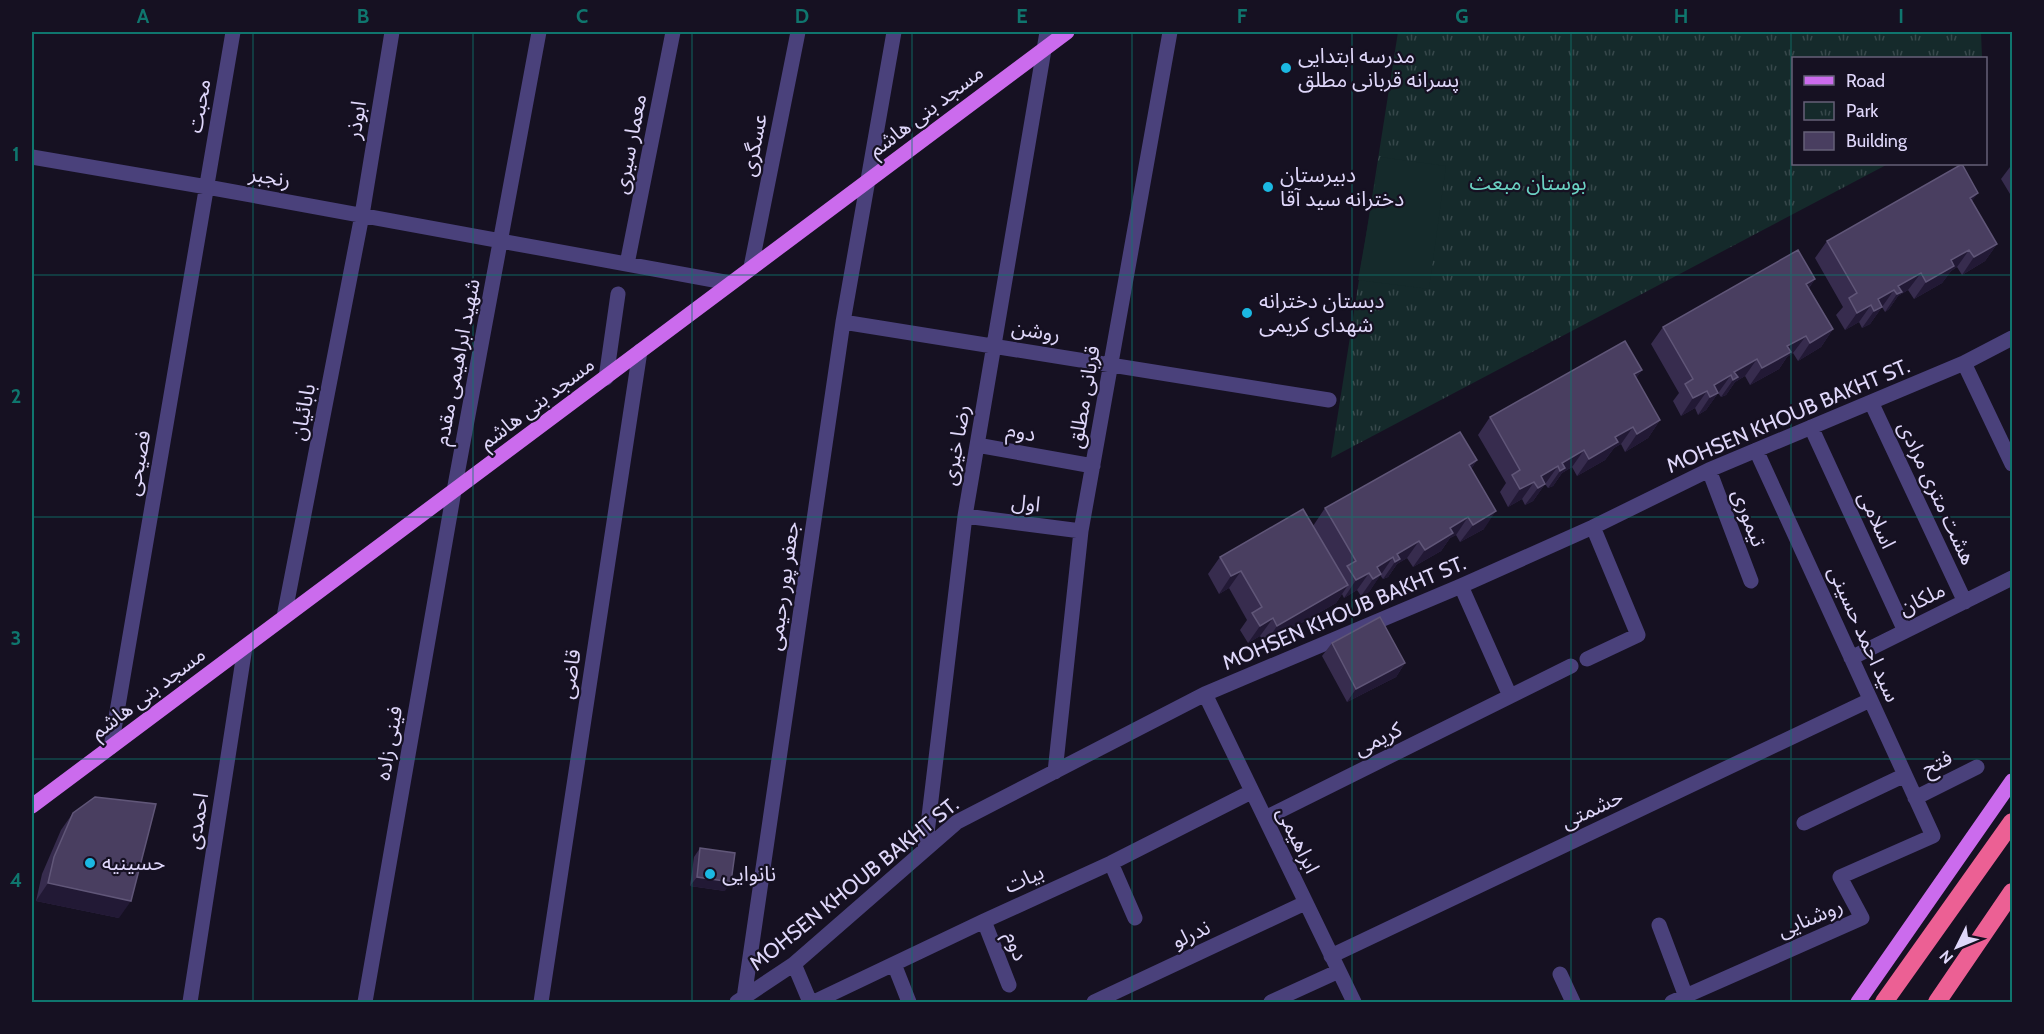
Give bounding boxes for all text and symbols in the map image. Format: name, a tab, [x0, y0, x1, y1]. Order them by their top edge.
text: A	[137, 4, 150, 28]
text: B	[357, 4, 369, 28]
text: C	[576, 4, 588, 28]
text: D	[795, 4, 809, 28]
text: E	[1016, 4, 1028, 28]
text: F	[1237, 4, 1248, 28]
text: G	[1455, 4, 1469, 28]
text: H	[1674, 4, 1688, 28]
text: I	[1898, 4, 1904, 28]
place label: مدرسه ابتدایی پسرانه قربانی مطلق	[1298, 43, 1459, 93]
legend	[1792, 57, 1987, 165]
street label: مسجد بنی هاشم	[863, 59, 990, 164]
marker: مدرسه ابتدایی پسرانه قربانی مطلق	[1279, 61, 1293, 75]
text: Road	[1846, 70, 1885, 92]
street label: محبت	[181, 77, 216, 135]
street label: معمار سیری	[608, 92, 651, 196]
street label: ابوذر	[340, 99, 371, 142]
text: Park	[1846, 100, 1879, 122]
street label: عسگری	[735, 111, 772, 178]
text: Building	[1846, 130, 1908, 152]
text: 1	[12, 142, 20, 166]
street label: رنجبر	[246, 160, 293, 192]
place label: دبیرستان دخترانه سید آقا	[1280, 162, 1404, 211]
park label: بوستان مبعث	[1469, 170, 1587, 195]
marker: دبیرستان دخترانه سید آقا	[1261, 180, 1275, 194]
street label: شهید ابراهیمی مقدم	[428, 276, 489, 448]
place label: دبستان دخترانه شهدای کریمی	[1259, 288, 1384, 337]
marker: دبستان دخترانه شهدای کریمی	[1240, 306, 1254, 320]
street label: روشن	[1010, 314, 1062, 347]
street label: قربانی مطلق	[1062, 344, 1106, 450]
street label: مسجد بنی هاشم	[474, 351, 601, 456]
street label: MOHSEN KHOUB BAKHT ST.	[1662, 353, 1913, 478]
street label: بابائیان	[285, 381, 320, 443]
text: 2	[11, 384, 21, 408]
street label: رضا خیری	[936, 403, 975, 487]
street label: دوم	[1004, 417, 1038, 450]
street label: هشت متری مرادی	[1893, 417, 1982, 568]
street label: فصیحی	[119, 428, 156, 498]
street label: تیموری	[1727, 485, 1772, 550]
street label: اسلامی	[1853, 487, 1902, 553]
street label: اول	[1010, 488, 1042, 517]
street label: جعفر پور رحیمی	[761, 520, 805, 652]
street label: MOHSEN KHOUB BAKHT ST.	[1218, 550, 1469, 675]
street label: سید احمد حسینی	[1823, 562, 1906, 706]
street label: ملکان	[1895, 577, 1949, 620]
text: 3	[11, 626, 21, 650]
street label: مسجد بنی هاشم	[85, 641, 212, 746]
street label: قاضی	[553, 647, 586, 701]
street label: فینی زاده	[370, 704, 407, 782]
street label: کریمی	[1350, 716, 1406, 761]
street label: فتح	[1917, 744, 1958, 783]
street label: حشمتی	[1557, 783, 1627, 834]
street label: احمدی	[180, 791, 213, 851]
street label: MOHSEN KHOUB BAKHT ST.	[744, 792, 963, 976]
street label: ابراهیمی	[1272, 802, 1325, 877]
place label: حسینیه	[102, 850, 165, 875]
marker: حسینیه	[83, 856, 97, 870]
street label: بیات	[1000, 859, 1047, 898]
place label: نانوایی	[722, 861, 776, 886]
marker: نانوایی	[703, 867, 717, 881]
text: 4	[10, 868, 22, 892]
street label: روشنایی	[1773, 893, 1846, 942]
street label: ندرلو	[1168, 914, 1214, 953]
north arrow	[1927, 917, 1987, 977]
street label: دوم	[996, 928, 1033, 966]
text: N	[1936, 946, 1957, 968]

